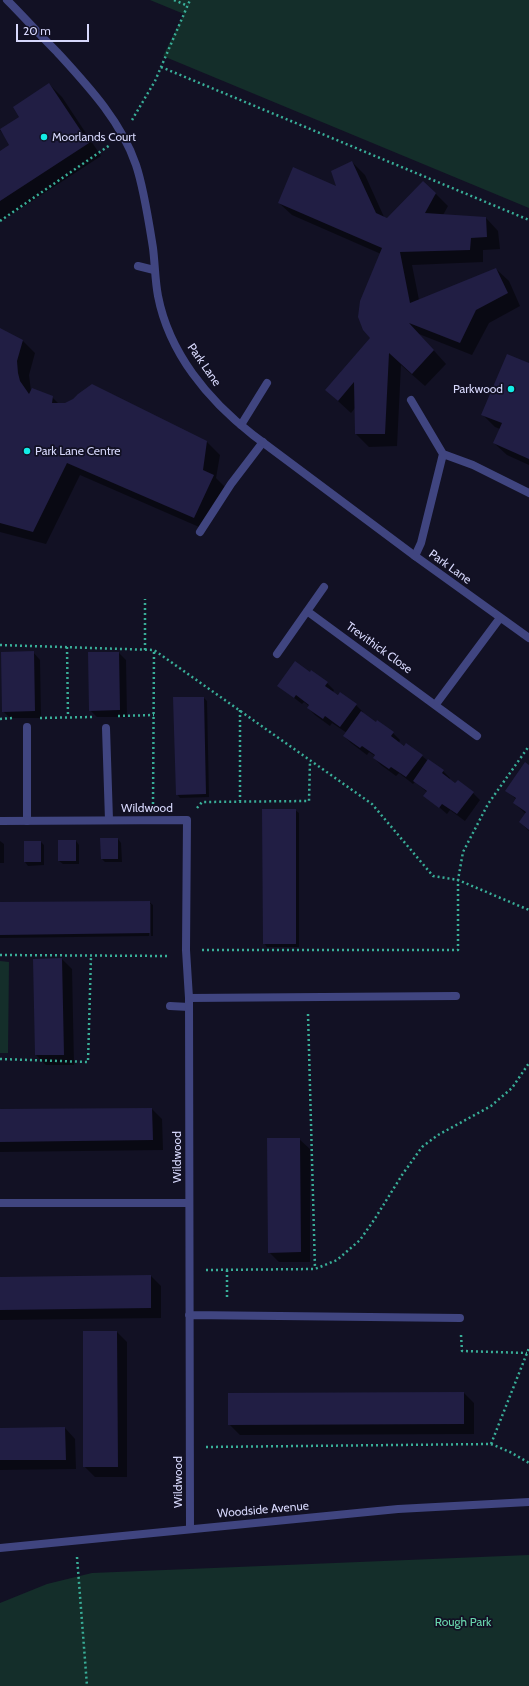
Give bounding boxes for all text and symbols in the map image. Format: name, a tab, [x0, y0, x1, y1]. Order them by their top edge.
scale bar	[18, 16, 91, 42]
text: 20 m	[23, 23, 51, 38]
place label: Moorlands Court	[52, 130, 136, 144]
marker: Moorlands Court	[39, 132, 49, 142]
street label: Park Lane	[184, 341, 224, 389]
place label: Parkwood	[453, 382, 503, 396]
marker: Parkwood	[506, 384, 516, 394]
place label: Park Lane Centre	[35, 444, 120, 458]
marker: Park Lane Centre	[22, 446, 32, 456]
street label: Park Lane	[426, 547, 474, 587]
street label: Trevithick Close	[343, 619, 415, 677]
street label: Wildwood	[121, 801, 173, 815]
street label: Wildwood	[170, 1131, 184, 1183]
street label: Wildwood	[171, 1456, 185, 1508]
street label: Woodside Avenue	[217, 1499, 309, 1521]
park label: Rough Park	[435, 1615, 491, 1629]

